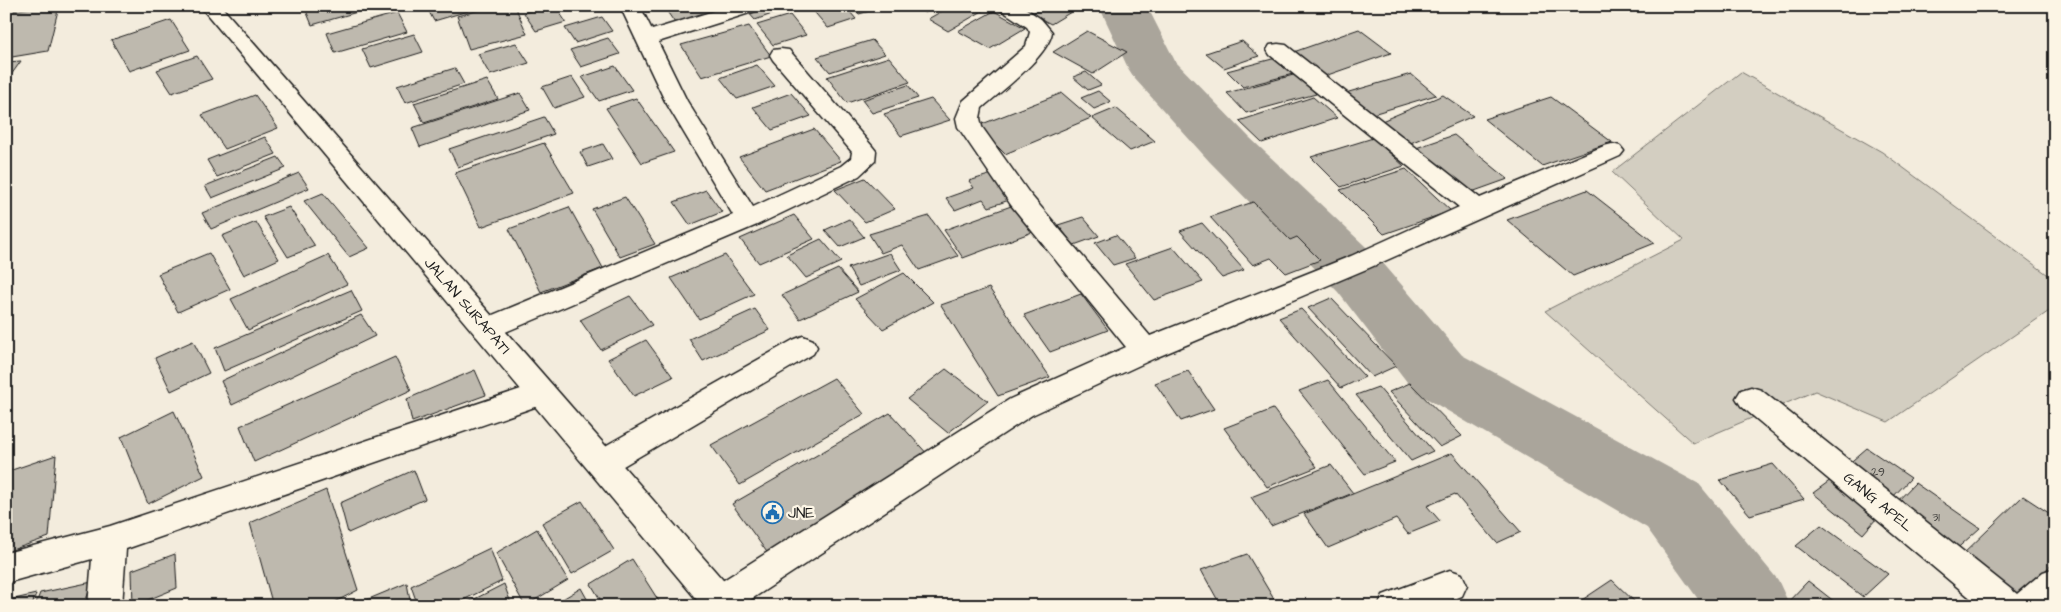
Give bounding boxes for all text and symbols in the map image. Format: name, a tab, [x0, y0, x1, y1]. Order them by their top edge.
street label: JALAN SURAPATI	[419, 253, 515, 359]
house number: 29	[1871, 464, 1885, 481]
street label: GANG APEL	[1839, 467, 1918, 537]
public building icon: JNE	[760, 501, 784, 525]
place label: JNE	[788, 503, 814, 524]
house number: 31	[1932, 509, 1940, 526]

